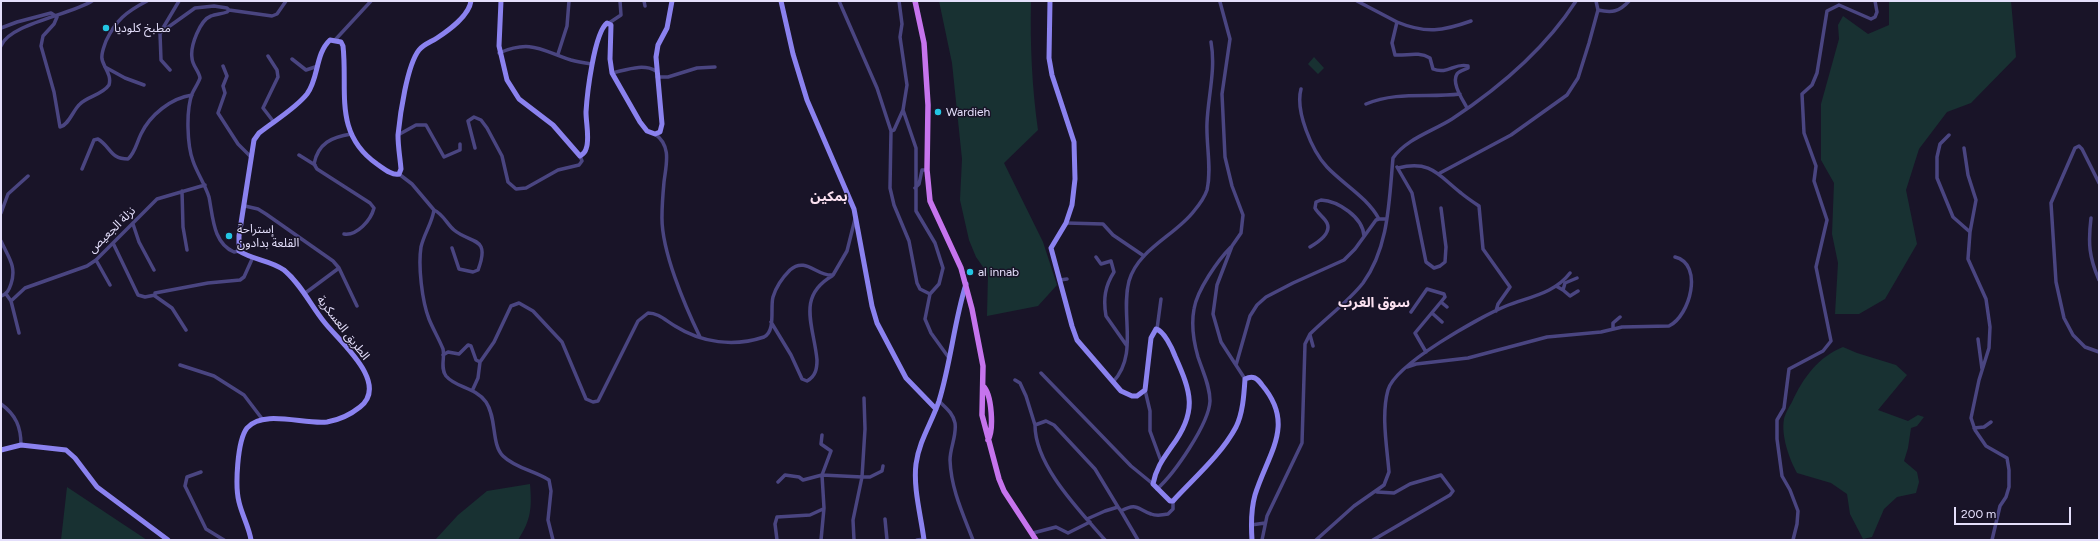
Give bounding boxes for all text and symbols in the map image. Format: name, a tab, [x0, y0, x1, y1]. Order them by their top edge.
place label: مطبخ كلوديا	[114, 21, 171, 35]
marker: مطبخ كلوديا	[101, 23, 111, 33]
place label: Wardieh	[946, 105, 990, 119]
marker: Wardieh	[933, 107, 943, 117]
district label: بمكين	[810, 189, 848, 205]
street label: نزلة الجعيص	[85, 204, 139, 256]
place label: إستراحة القلعة بدادون	[237, 222, 299, 250]
marker: إستراحة القلعة بدادون	[224, 231, 234, 241]
place label: al innab	[978, 265, 1019, 279]
marker: al innab	[965, 267, 975, 277]
street label: الطريق العسكرية	[313, 293, 373, 363]
district label: سوق الغرب	[1338, 295, 1410, 311]
scale bar	[1956, 499, 2073, 525]
text: 200 m	[1961, 507, 1996, 521]

